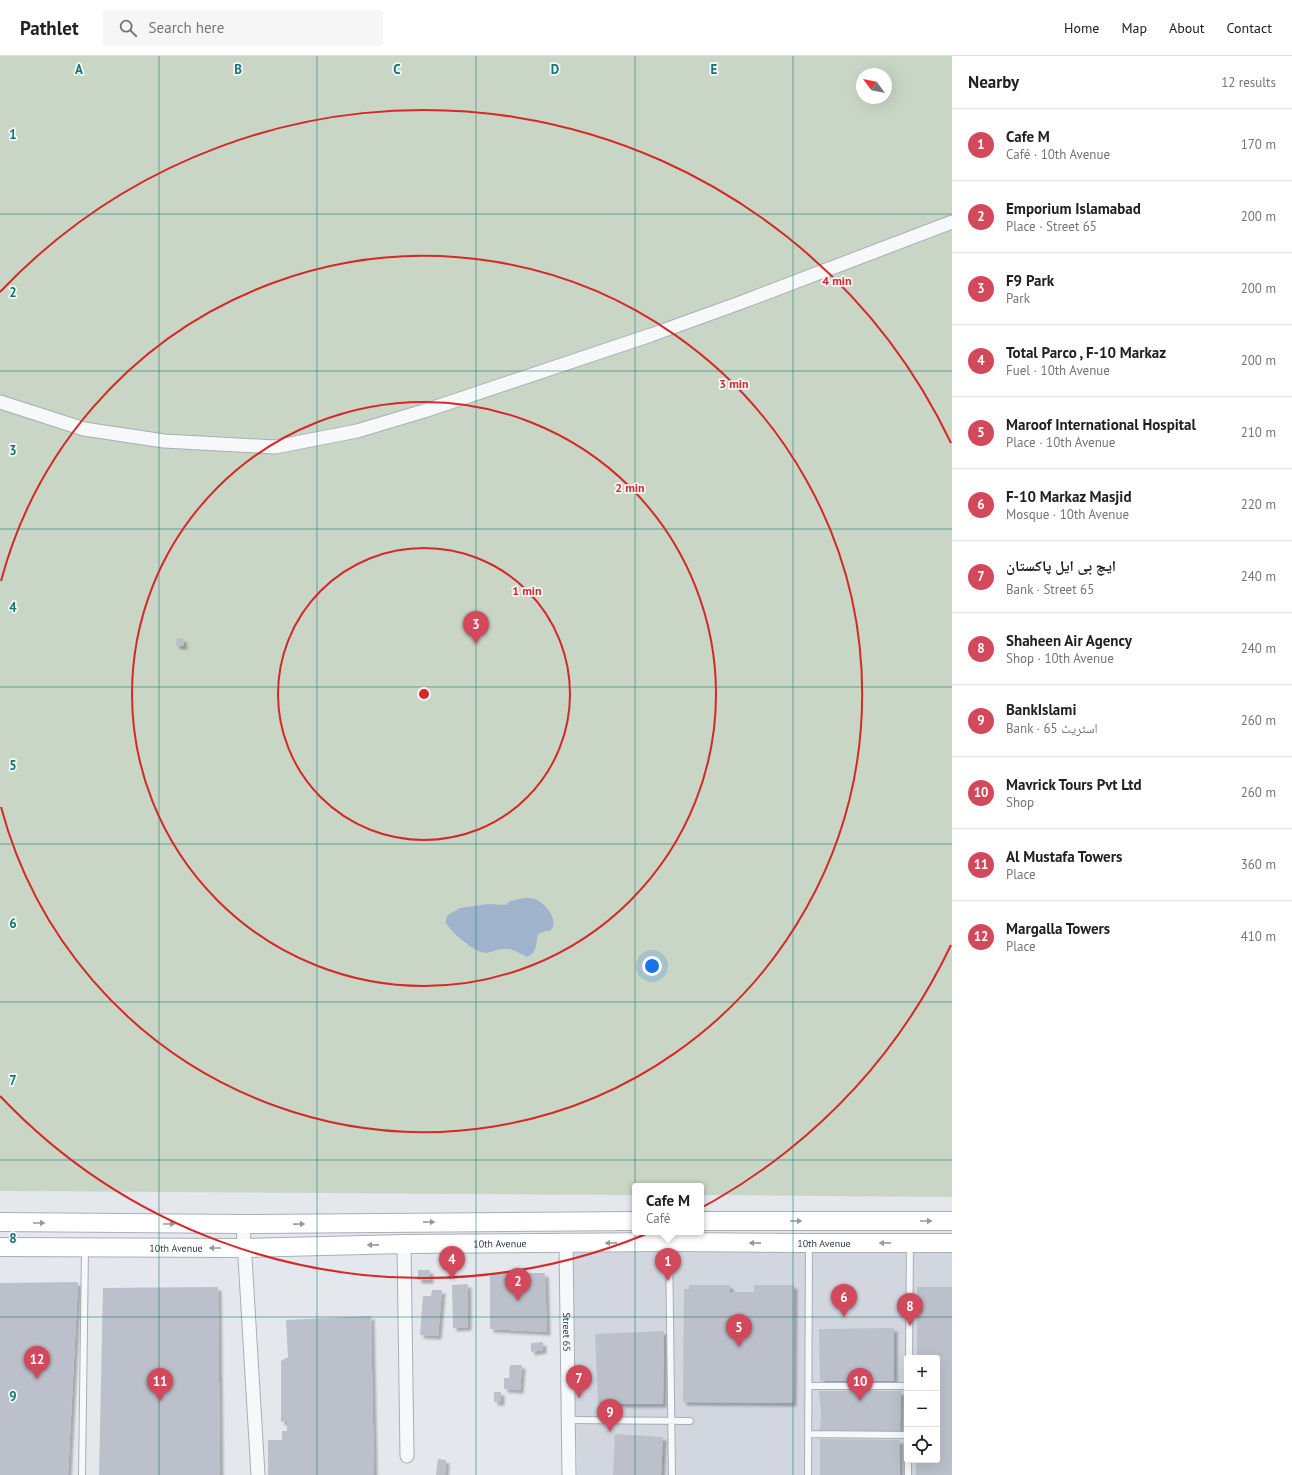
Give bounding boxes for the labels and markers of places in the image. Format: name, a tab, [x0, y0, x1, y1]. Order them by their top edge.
pin: 3	[463, 611, 489, 644]
centre of rings	[417, 687, 431, 701]
pin: 4	[439, 1246, 465, 1279]
pin: 1	[655, 1248, 681, 1281]
pin: 2	[505, 1268, 531, 1301]
pin: 6	[831, 1284, 857, 1317]
pin: 8	[897, 1293, 923, 1326]
pin: 5	[726, 1314, 752, 1347]
pin: 12	[24, 1346, 50, 1379]
pin: 7	[566, 1365, 592, 1398]
pin: 11	[147, 1368, 173, 1401]
pin: 10	[847, 1368, 873, 1401]
pin: 9	[597, 1399, 623, 1432]

